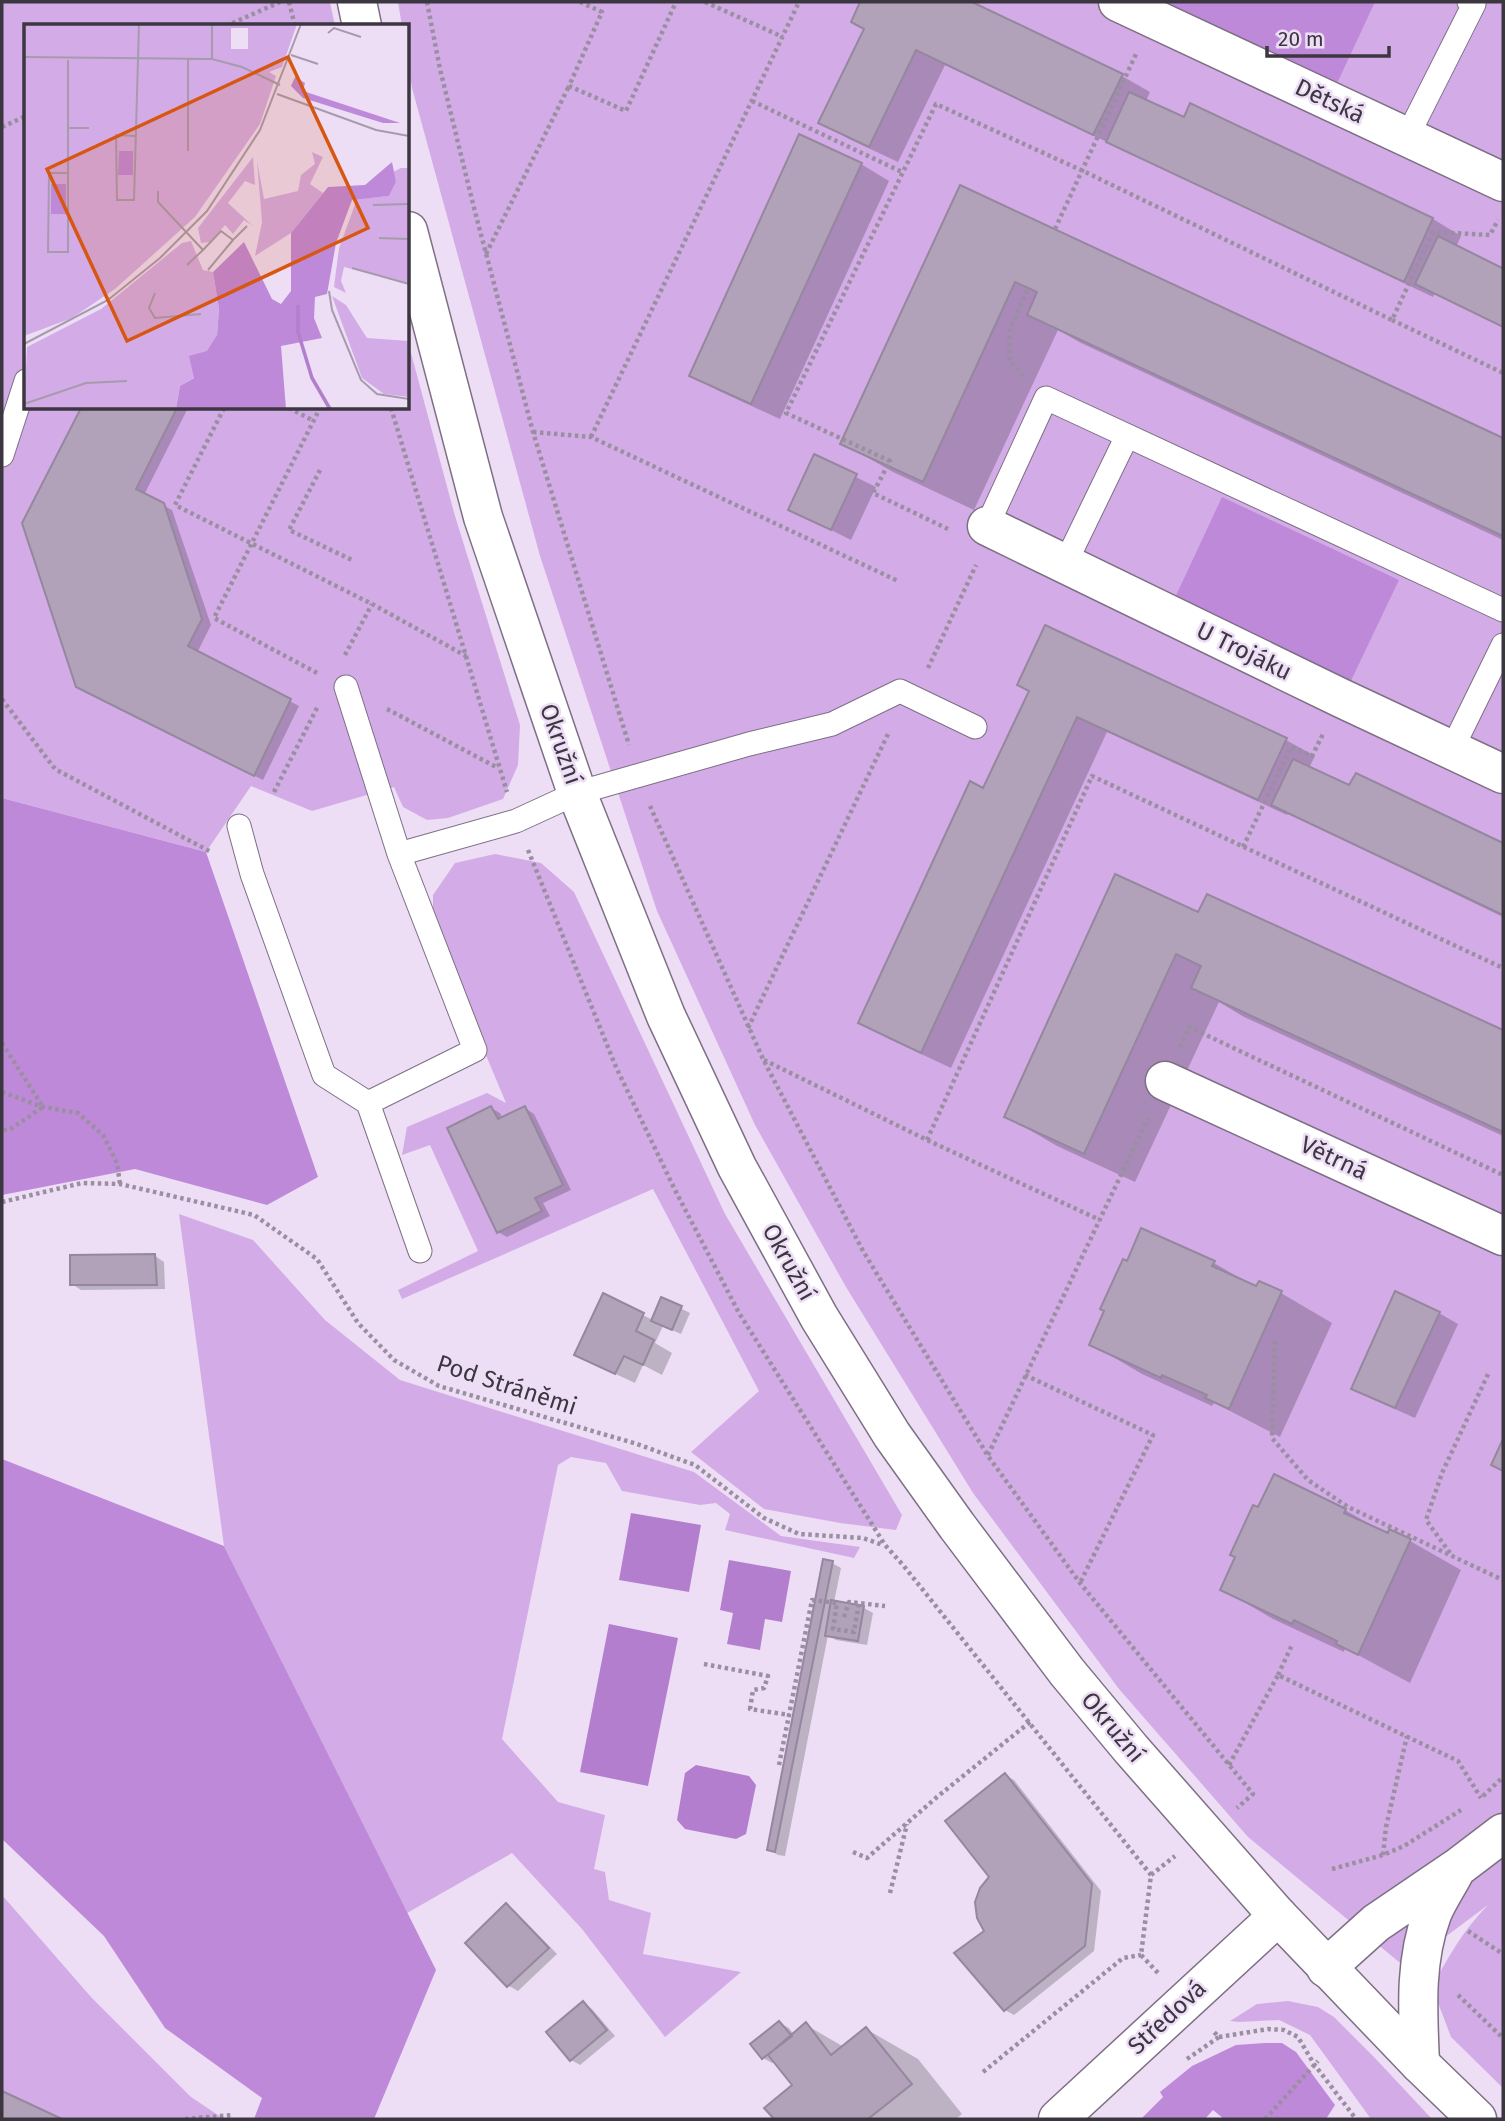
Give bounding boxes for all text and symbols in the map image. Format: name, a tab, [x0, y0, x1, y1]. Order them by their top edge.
scale bar	[1267, 14, 1390, 58]
inset map	[24, 24, 410, 410]
text: 20 m	[1278, 26, 1324, 52]
street label: Dětská	[1291, 73, 1369, 129]
street label: U Trojáku	[1192, 616, 1296, 686]
street label: Okružní	[534, 700, 588, 788]
street label: Větrná	[1296, 1130, 1372, 1186]
street label: Okružní	[757, 1219, 822, 1305]
street label: Pod Stráněmi	[433, 1349, 581, 1421]
street label: Okružní	[1075, 1686, 1151, 1768]
street label: Středová	[1122, 1974, 1212, 2060]

